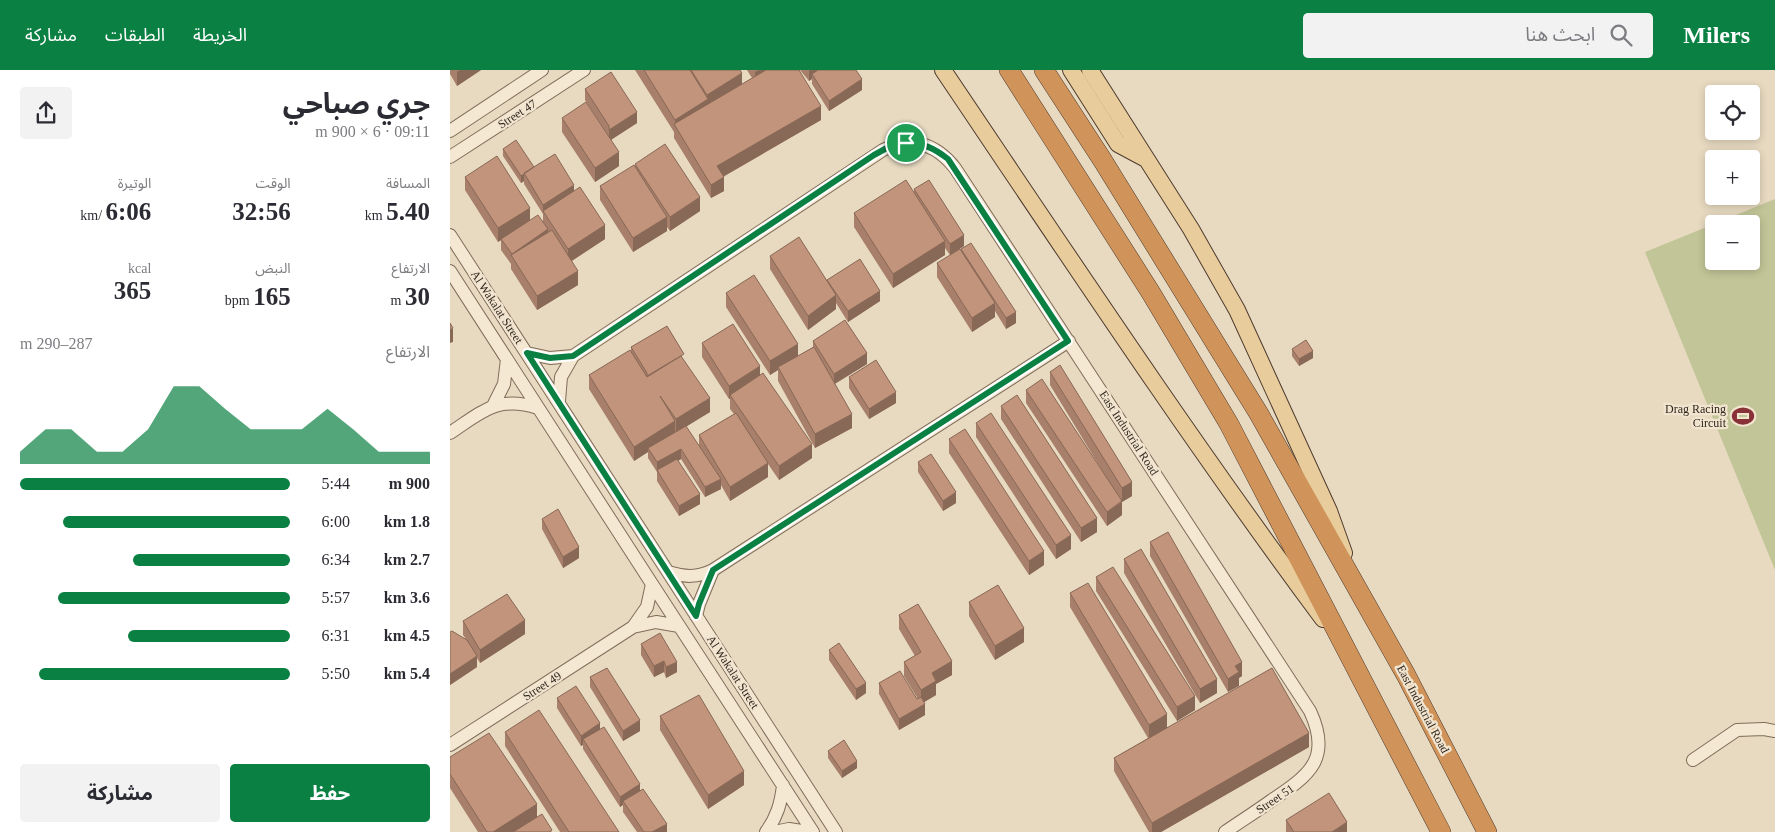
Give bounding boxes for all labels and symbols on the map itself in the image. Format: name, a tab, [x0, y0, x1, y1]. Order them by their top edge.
street label: Street 47	[495, 96, 539, 132]
pin	[885, 122, 927, 164]
street label: Al Wakalat Street	[468, 268, 526, 347]
street label: East Industrial Road	[1096, 388, 1162, 478]
place label: Drag Racing Circuit	[1665, 402, 1727, 430]
sports icon: Drag Racing Circuit	[1730, 403, 1756, 429]
street label: Al Wakalat Street	[704, 633, 762, 712]
street label: East Industrial Road	[1394, 662, 1452, 756]
street label: Street 49	[520, 668, 564, 704]
street label: Street 51	[1253, 781, 1297, 817]

